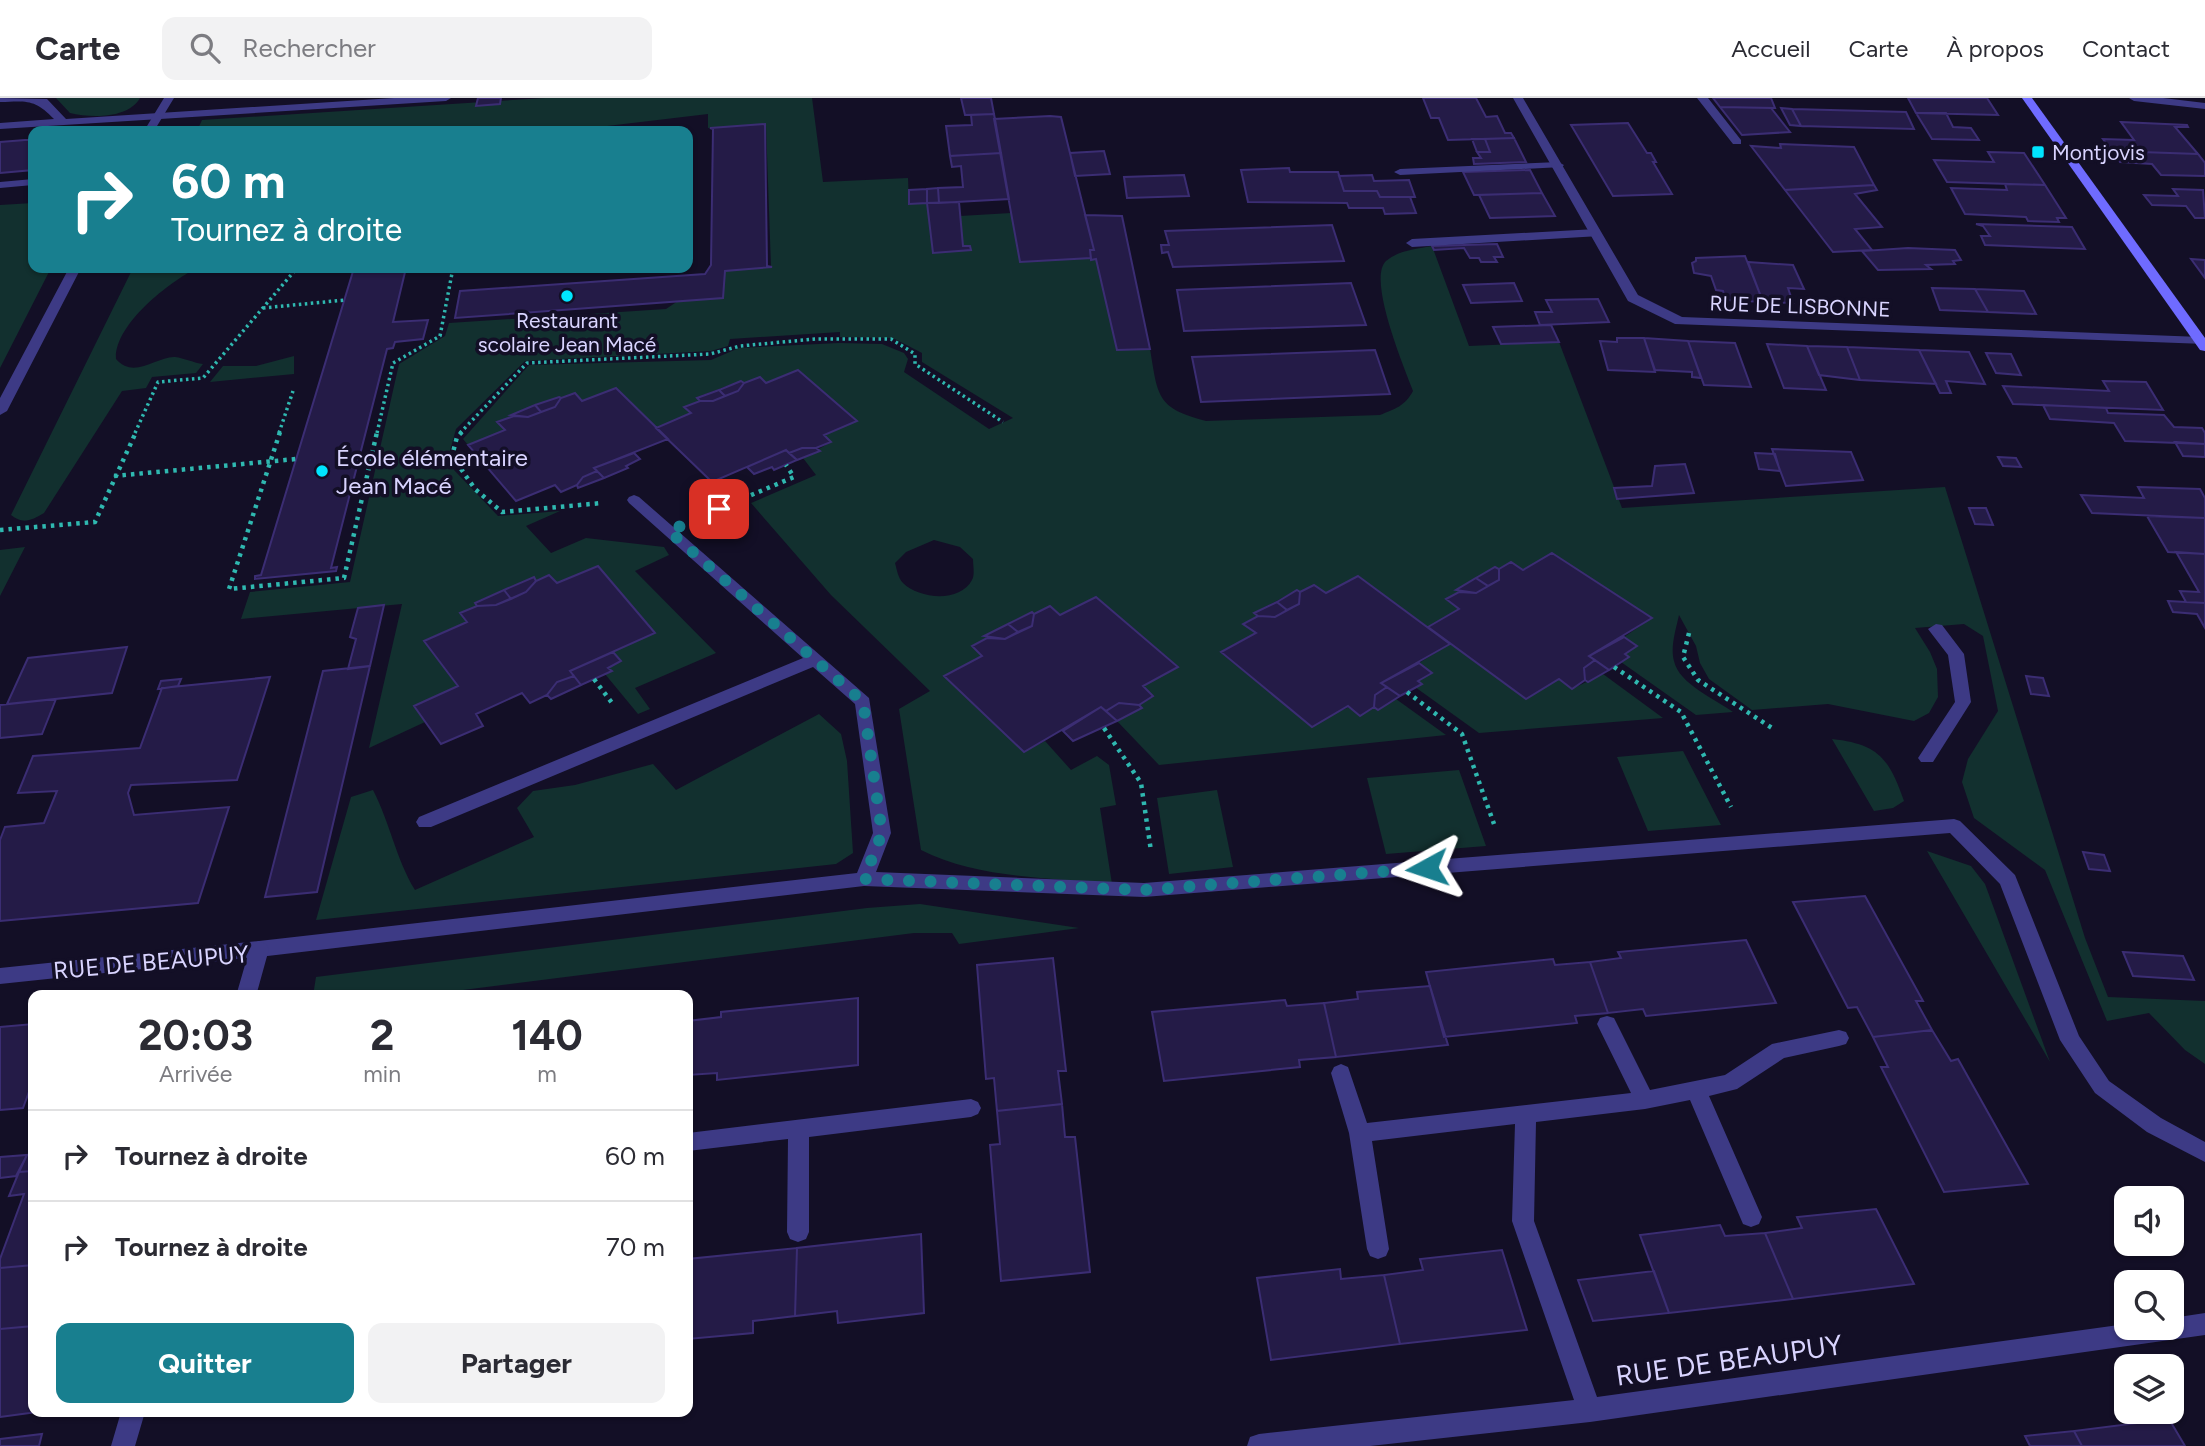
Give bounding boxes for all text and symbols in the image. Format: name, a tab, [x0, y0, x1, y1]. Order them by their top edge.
search box	[162, 17, 652, 80]
text: Carte	[35, 29, 120, 68]
icon: search	[186, 29, 224, 67]
text: Rechercher	[242, 32, 376, 64]
text: Accueil	[1731, 34, 1811, 63]
text: Carte	[1849, 34, 1908, 63]
text: À propos	[1946, 34, 2044, 63]
text: Contact	[2082, 34, 2170, 63]
place label: Montjovis	[2052, 140, 2145, 165]
marker: Montjovis	[2030, 144, 2046, 160]
text: 60 m	[171, 151, 286, 210]
icon: right	[56, 154, 147, 245]
text: Tournez à droite	[171, 211, 402, 249]
marker: Restaurant scolaire Jean Macé	[559, 288, 575, 304]
street label: RUE DE LISBONNE	[1709, 290, 1891, 322]
place label: Restaurant scolaire Jean Macé	[478, 308, 656, 357]
place label: École élémentaire Jean Macé	[336, 443, 528, 500]
marker: École élémentaire Jean Macé	[314, 463, 330, 479]
pin	[689, 479, 749, 539]
icon: arrive	[700, 490, 738, 528]
position arrow	[1390, 831, 1464, 905]
street label: RUE DE BEAUPUY	[52, 939, 250, 985]
text: 20:03	[138, 1010, 253, 1061]
text: 2	[370, 1010, 394, 1061]
text: 140	[511, 1010, 583, 1061]
text: Arrivée	[159, 1060, 232, 1088]
text: min	[363, 1060, 401, 1088]
text: m	[537, 1060, 557, 1088]
icon: right	[56, 1137, 94, 1175]
text: Tournez à droite	[115, 1140, 308, 1172]
text: 60 m	[605, 1140, 665, 1172]
map controls	[2114, 1186, 2184, 1424]
button: sound	[2114, 1186, 2184, 1256]
icon: right	[56, 1228, 94, 1266]
text: Tournez à droite	[115, 1231, 308, 1263]
text: 70 m	[606, 1231, 665, 1263]
button: search	[2114, 1270, 2184, 1340]
button: Quitter	[56, 1323, 354, 1403]
button: Partager	[368, 1323, 665, 1403]
street label: RUE DE BEAUPUY	[1613, 1327, 1845, 1393]
button: layers	[2114, 1354, 2184, 1424]

